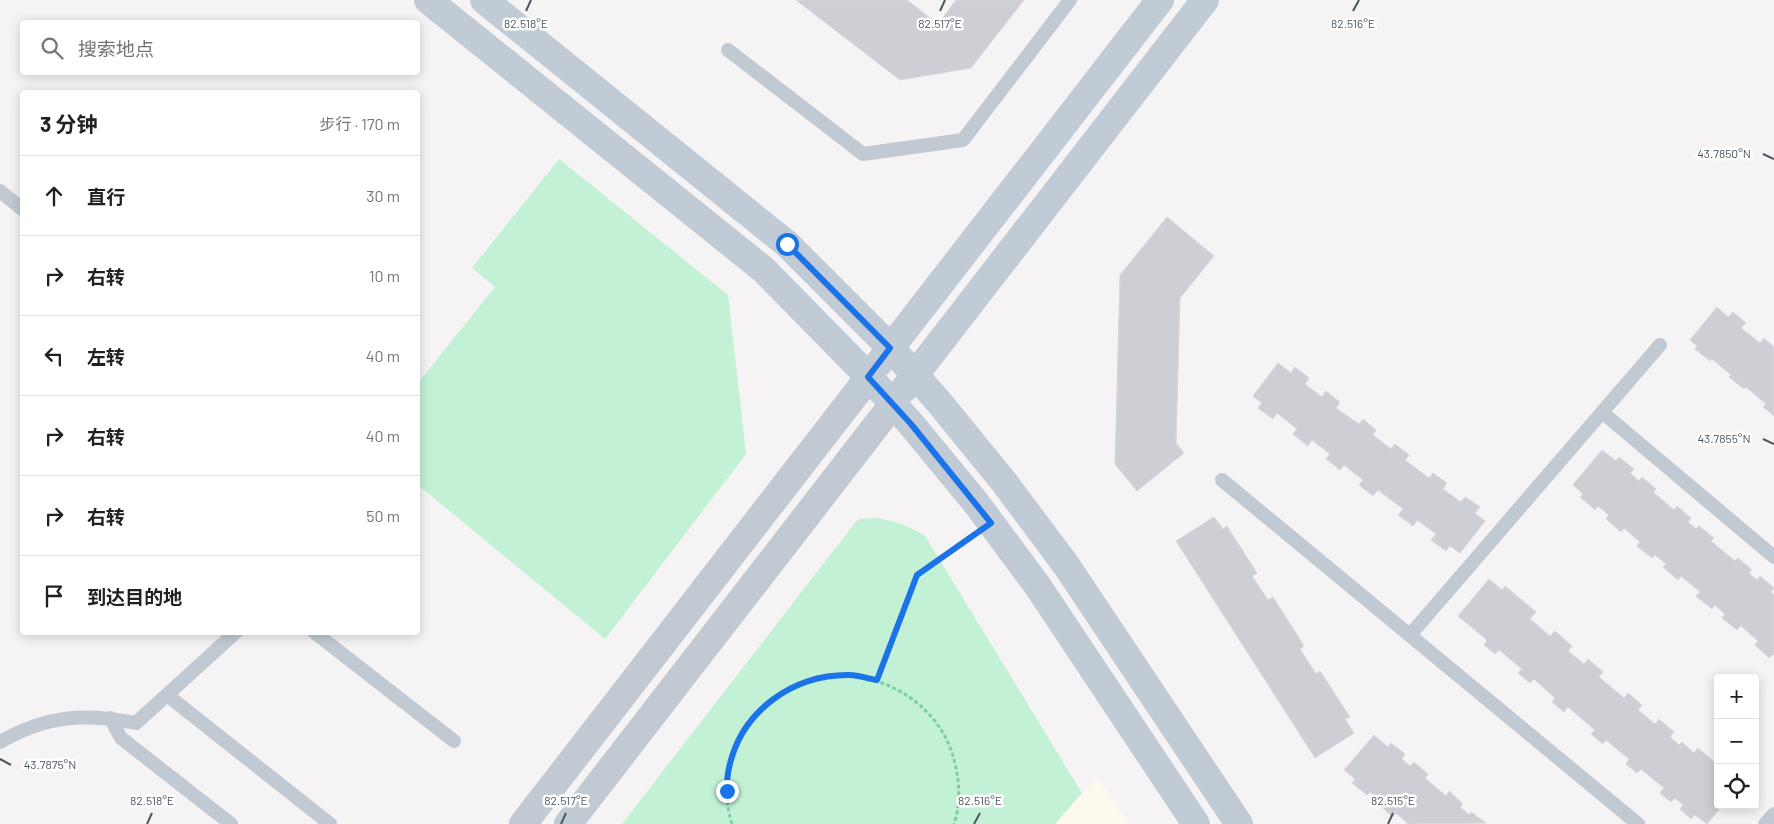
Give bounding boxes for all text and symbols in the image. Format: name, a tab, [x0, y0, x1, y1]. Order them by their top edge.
text: 82.518°E	[504, 16, 548, 30]
text: 82.517°E	[918, 16, 962, 30]
text: 82.516°E	[1331, 16, 1375, 30]
search box	[20, 20, 420, 75]
icon: search	[38, 34, 66, 62]
text: 搜索地点	[78, 37, 154, 60]
text: 3 分钟	[40, 111, 98, 136]
text: 步行 · 170 m	[320, 114, 400, 133]
text: 43.7850°N	[1697, 146, 1751, 160]
icon: ahead	[40, 182, 68, 210]
text: 直行	[87, 185, 125, 208]
text: 30 m	[366, 186, 400, 205]
route start	[776, 233, 799, 256]
icon: right	[40, 262, 68, 290]
text: 右转	[87, 265, 125, 288]
text: 10 m	[369, 266, 400, 285]
icon: left	[40, 342, 68, 370]
text: 左转	[87, 345, 125, 368]
text: 40 m	[366, 346, 400, 365]
icon: right	[40, 422, 68, 450]
text: 右转	[87, 425, 125, 448]
text: 40 m	[366, 426, 400, 445]
text: 43.7855°N	[1697, 431, 1751, 445]
icon: right	[40, 502, 68, 530]
text: 右转	[87, 505, 125, 528]
text: 50 m	[366, 506, 400, 525]
icon: arrive	[40, 582, 68, 610]
text: 到达目的地	[87, 585, 182, 608]
map controls	[1714, 674, 1759, 809]
button: +	[1714, 674, 1759, 719]
button: −	[1714, 719, 1759, 764]
text: 43.7875°N	[24, 757, 76, 771]
button: locate	[1714, 764, 1759, 809]
route end	[716, 780, 739, 803]
text: 82.518°E	[130, 793, 174, 807]
text: 82.517°E	[544, 793, 588, 807]
text: 82.516°E	[958, 793, 1002, 807]
text: 82.515°E	[1371, 793, 1415, 807]

